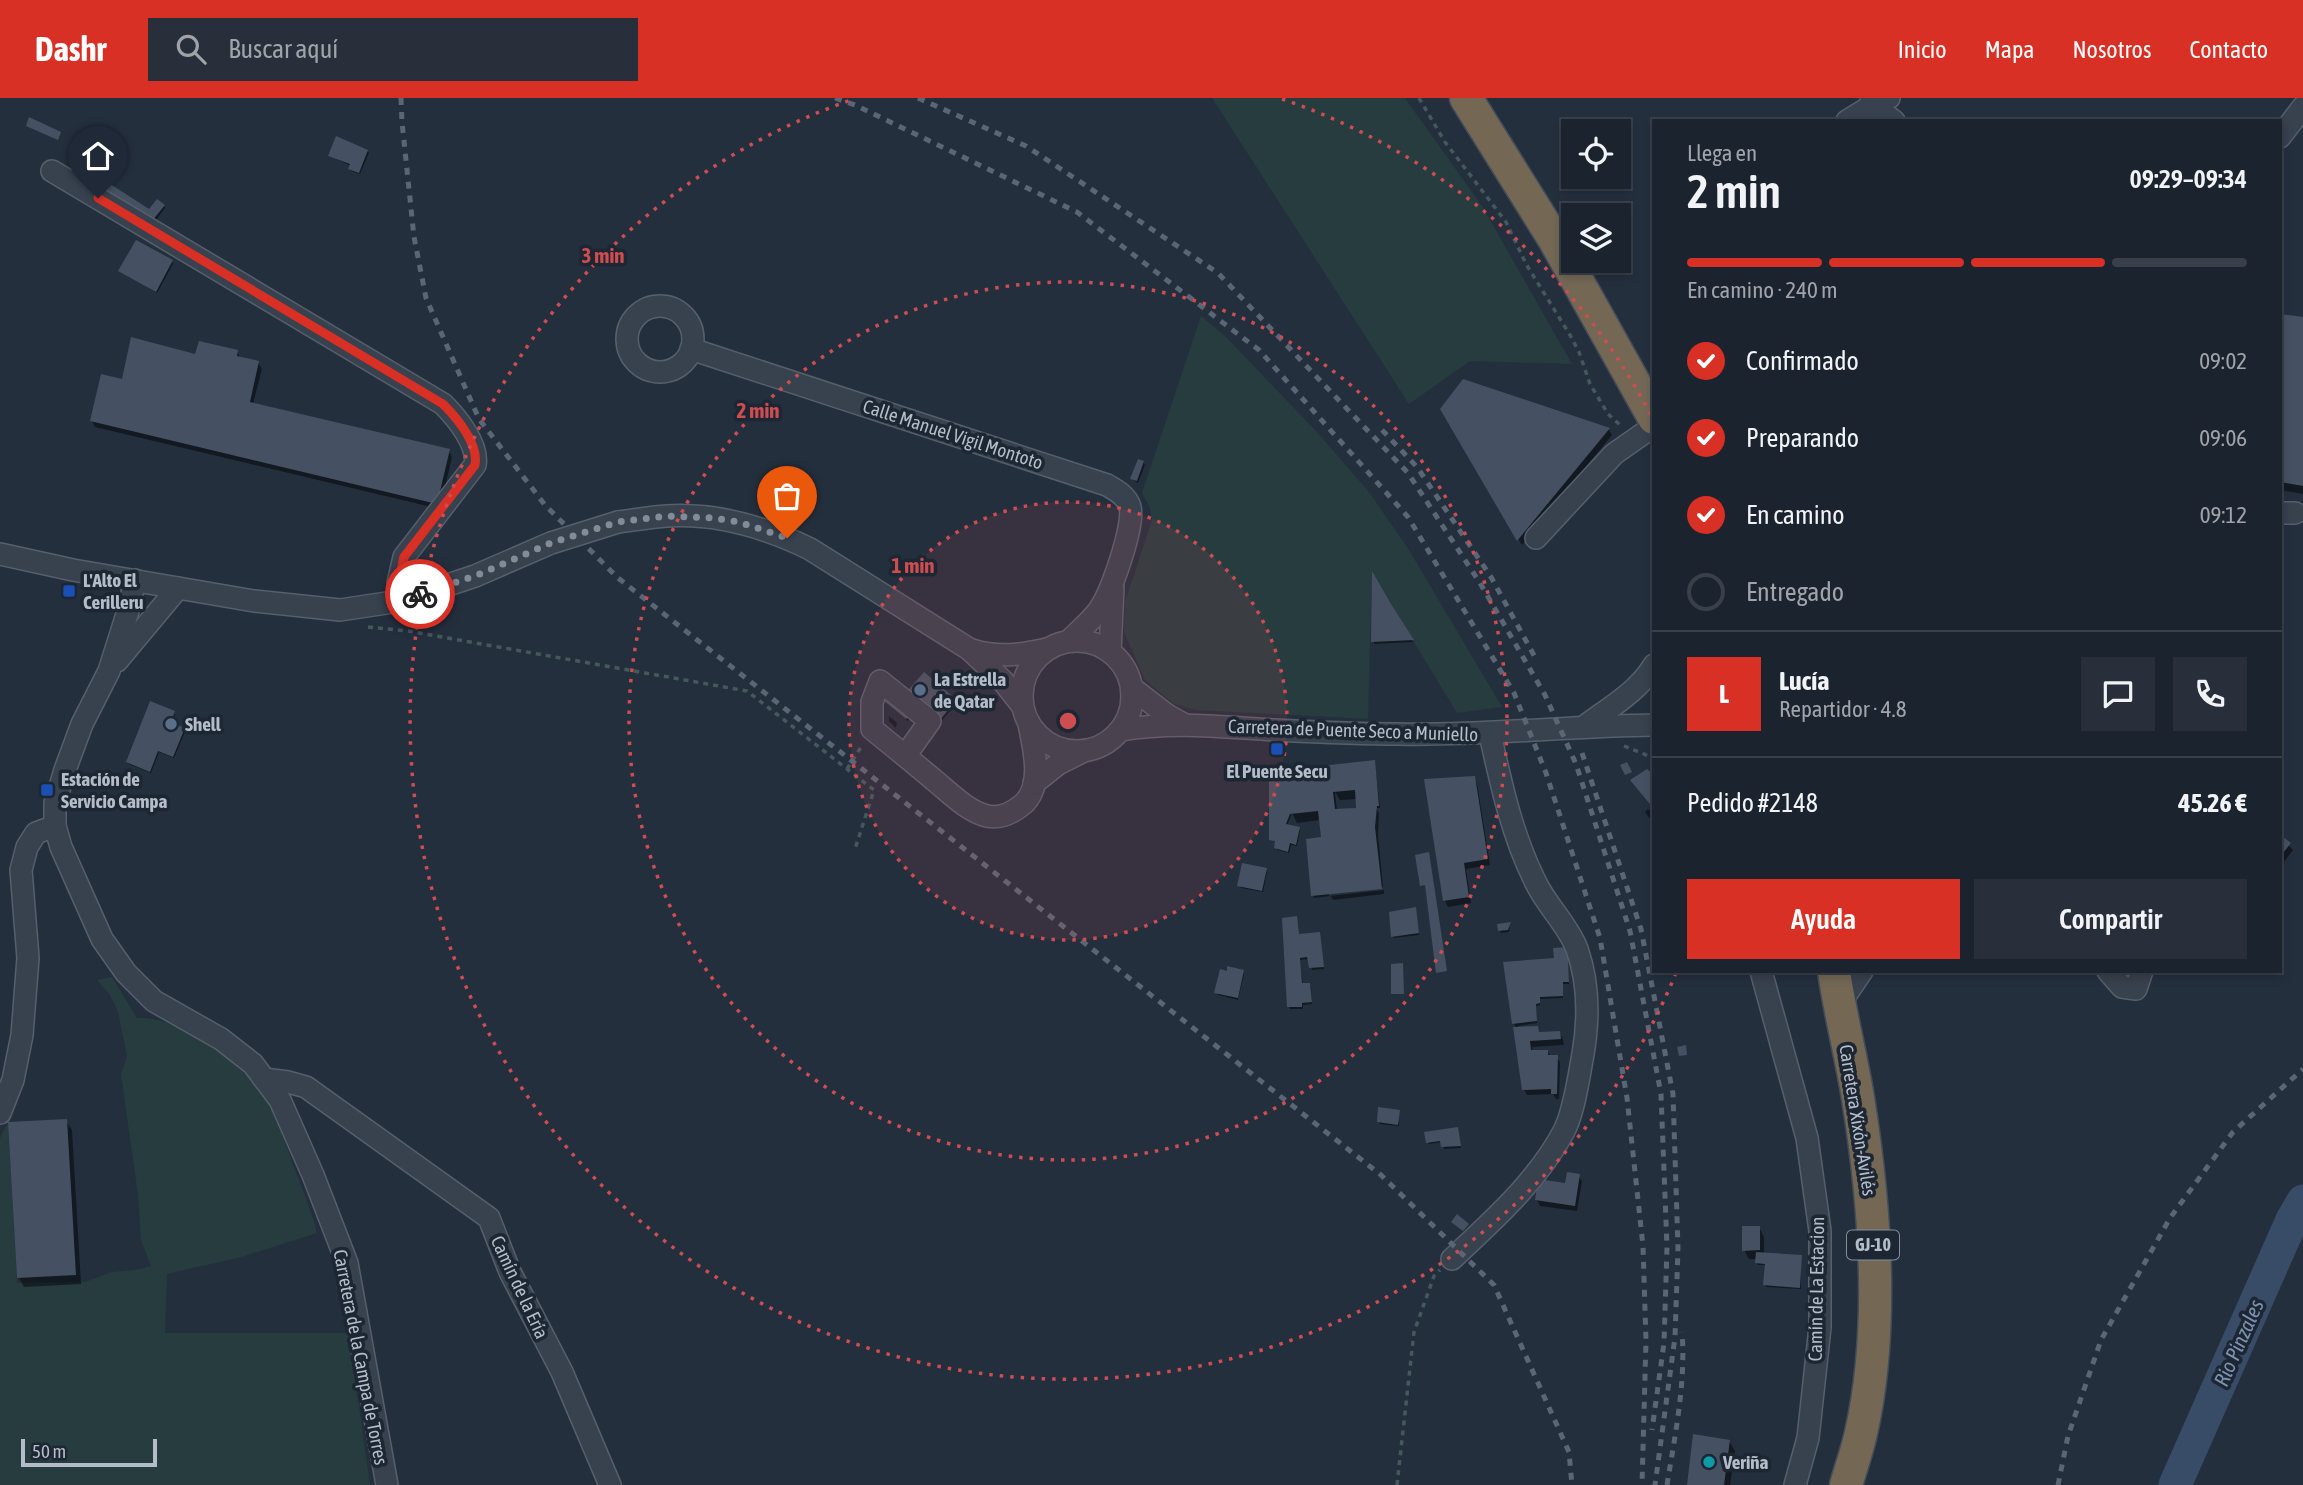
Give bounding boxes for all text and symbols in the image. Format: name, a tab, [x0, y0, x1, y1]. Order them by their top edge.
search box	[148, 18, 638, 81]
text: Dashr	[35, 30, 106, 68]
icon: search	[172, 30, 210, 68]
text: Buscar aquí	[228, 34, 338, 64]
text: Inicio	[1898, 36, 1947, 63]
text: Mapa	[1985, 36, 2034, 63]
text: Nosotros	[2072, 36, 2151, 63]
text: Contacto	[2189, 36, 2268, 63]
map controls	[1561, 119, 1631, 273]
button: locate	[1561, 119, 1631, 189]
pin	[68, 126, 128, 198]
icon: home	[79, 137, 117, 175]
text: Llega en	[1687, 140, 1757, 166]
text: 09:29–09:34	[2130, 164, 2247, 194]
text: 2 min	[1687, 165, 1781, 218]
button: layers	[1561, 203, 1631, 273]
text: 3 min	[582, 243, 624, 267]
text: En camino · 240 m	[1687, 277, 1838, 303]
icon: check	[1687, 342, 1725, 380]
text: Confirmado	[1746, 346, 1859, 376]
text: 09:02	[2199, 348, 2247, 374]
street label: Calle Manuel Vigil Montoto	[860, 395, 1046, 474]
text: 2 min	[737, 398, 779, 422]
icon: check	[1687, 419, 1725, 457]
text: Preparando	[1746, 423, 1859, 453]
text: 09:06	[2199, 425, 2247, 451]
pin	[757, 466, 817, 538]
icon: bag	[768, 477, 806, 515]
icon: check	[1687, 496, 1725, 534]
text: En camino	[1746, 500, 1845, 530]
text: 09:12	[2200, 502, 2247, 528]
text: 1 min	[892, 553, 934, 577]
courier	[385, 559, 455, 629]
place label: L'Alto El Cerilleru	[83, 569, 143, 613]
icon: bike	[401, 575, 439, 613]
text: Entregado	[1746, 577, 1844, 607]
marker: L'Alto El Cerilleru	[61, 583, 77, 599]
button: chat	[2081, 657, 2155, 731]
button: phone	[2173, 657, 2247, 731]
text: Lucía	[1779, 666, 1829, 696]
place label: La Estrella de Qatar	[934, 668, 1006, 712]
text: L	[1719, 679, 1729, 709]
marker: La Estrella de Qatar	[912, 682, 928, 698]
text: Repartidor · 4.8	[1779, 696, 1906, 722]
centre of rings	[1056, 709, 1080, 733]
place label: Shell	[185, 713, 222, 735]
street label: Carretera de Puente Seco a Muniello	[1228, 715, 1479, 745]
marker: Shell	[163, 716, 179, 732]
marker: El Puente Secu	[1269, 741, 1285, 757]
place label: El Puente Secu	[1226, 760, 1328, 782]
place label: Estación de Servicio Campa	[61, 768, 167, 812]
marker: Estación de Servicio Campa	[39, 782, 55, 798]
text: Pedido #2148	[1687, 788, 1818, 818]
text: 45.26 €	[2178, 788, 2247, 818]
button: Ayuda	[1687, 879, 1960, 959]
button: Compartir	[1974, 879, 2247, 959]
street label: Carretera Xixón-Avilés	[1835, 1043, 1881, 1197]
street label: Camín de La Estacion	[1804, 1216, 1828, 1362]
road number: GJ-10	[1847, 1230, 1899, 1260]
street label: Camín de la Ería	[487, 1232, 553, 1342]
street label: Carretera de la Campa de Torres	[329, 1247, 393, 1467]
water label: Rio Pinzales	[2208, 1296, 2268, 1390]
scale bar	[21, 1436, 158, 1468]
text: 50 m	[32, 1440, 66, 1462]
place label: Veriña	[1722, 1451, 1769, 1473]
marker: Veriña	[1701, 1454, 1717, 1470]

